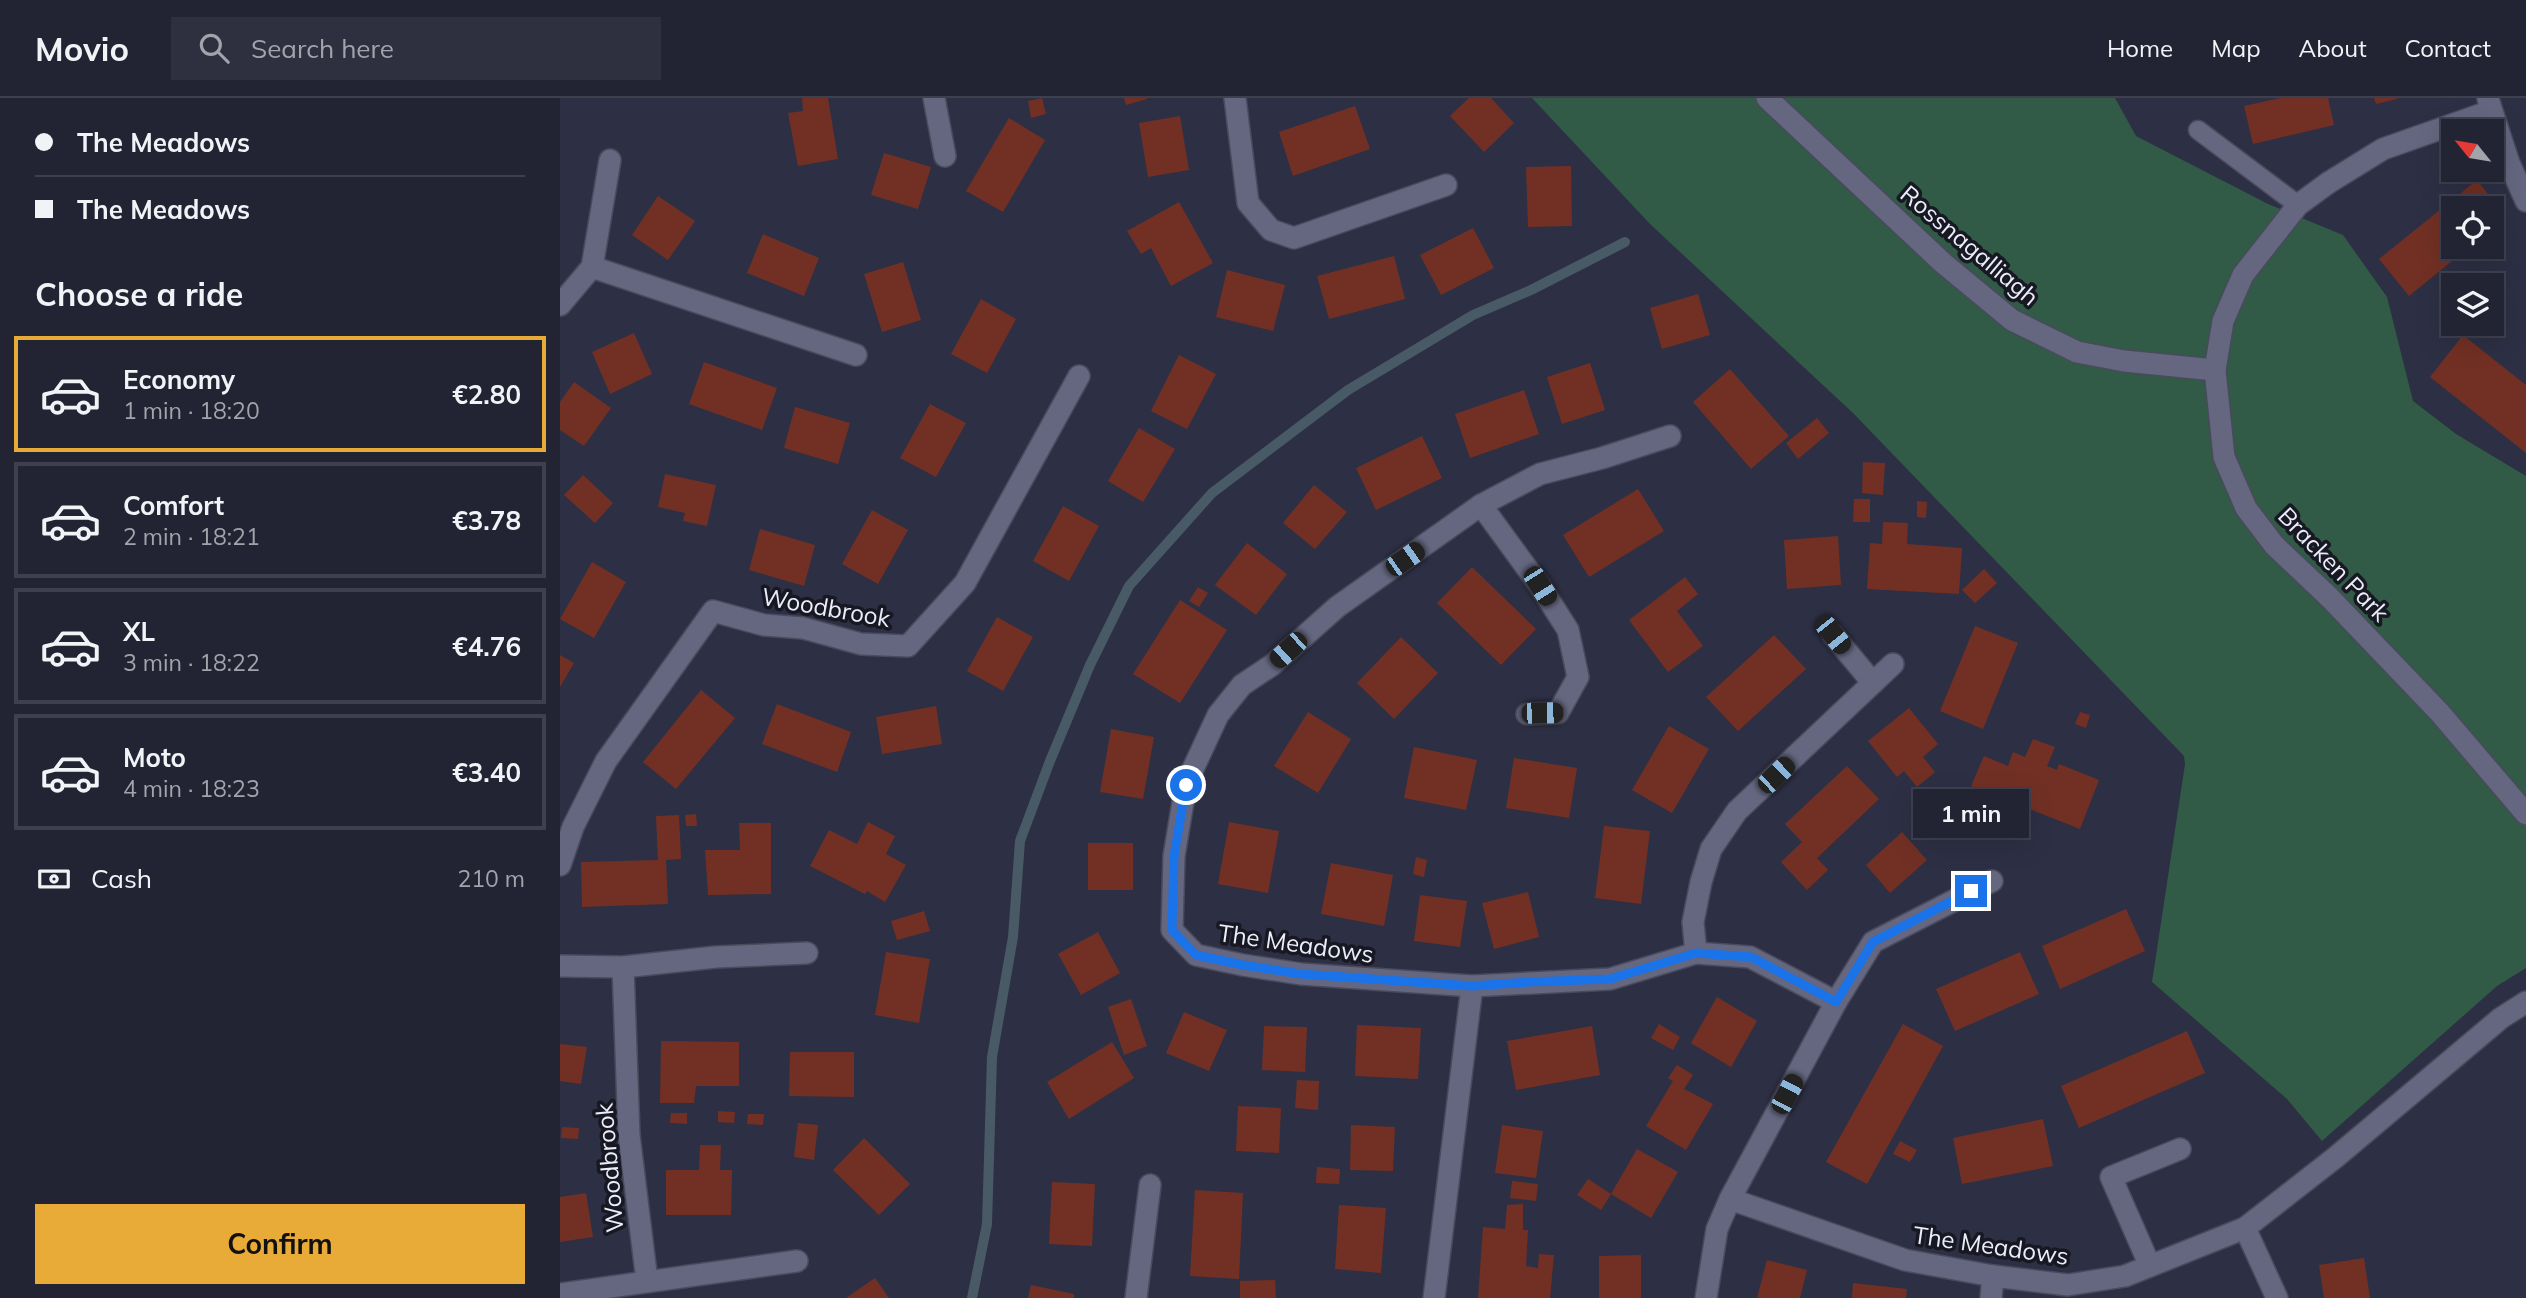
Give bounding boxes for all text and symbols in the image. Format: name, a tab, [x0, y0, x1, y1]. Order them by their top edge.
search box	[171, 17, 661, 80]
text: Movio	[35, 28, 129, 69]
icon: search	[195, 29, 233, 67]
text: Search here	[251, 32, 394, 65]
text: Home	[2107, 33, 2173, 63]
text: Map	[2211, 33, 2261, 63]
text: About	[2299, 33, 2367, 63]
text: Contact	[2405, 33, 2491, 63]
north arrow	[2441, 119, 2504, 182]
map controls	[2441, 119, 2504, 336]
text: The Meadows	[77, 126, 250, 159]
street label: Rossnagalliagh	[1895, 178, 2045, 312]
text: The Meadows	[77, 193, 250, 226]
button: locate	[2441, 196, 2504, 259]
button: layers	[2441, 273, 2504, 336]
text: Choose a ride	[35, 274, 243, 314]
icon: car	[39, 363, 102, 426]
text: Economy	[123, 363, 235, 396]
text: €2.80	[452, 378, 521, 411]
text: 1 min · 18:20	[123, 396, 260, 425]
icon: car	[39, 489, 102, 552]
text: Comfort	[123, 489, 224, 522]
street label: Bracken Park	[2272, 501, 2396, 628]
text: €3.78	[452, 504, 521, 537]
text: 2 min · 18:21	[123, 522, 260, 551]
car	[1382, 538, 1429, 580]
car	[1520, 563, 1561, 609]
street label: Woodbrook	[759, 581, 893, 633]
car	[1812, 612, 1855, 658]
icon: car	[39, 615, 102, 678]
text: XL	[123, 615, 155, 648]
car	[1266, 628, 1311, 672]
text: €4.76	[452, 630, 521, 663]
text: 3 min · 18:22	[123, 648, 260, 677]
car	[1521, 702, 1564, 724]
icon: car	[39, 741, 102, 804]
text: Moto	[123, 741, 186, 774]
car	[1754, 753, 1799, 797]
text: €3.40	[452, 756, 521, 789]
route start	[1170, 769, 1202, 801]
text: 4 min · 18:23	[123, 774, 260, 803]
callout: 1 min	[1913, 790, 2029, 838]
text: 1 min	[1941, 799, 2001, 828]
icon: cash	[35, 860, 73, 898]
text: Cash	[91, 862, 152, 895]
text: 210 m	[457, 864, 525, 893]
route end	[1955, 875, 1987, 907]
street label: The Meadows	[1216, 917, 1376, 969]
car	[1768, 1071, 1807, 1117]
street label: Woodbrook	[588, 1101, 630, 1234]
button: Confirm	[35, 1204, 525, 1284]
street label: The Meadows	[1911, 1219, 2071, 1271]

